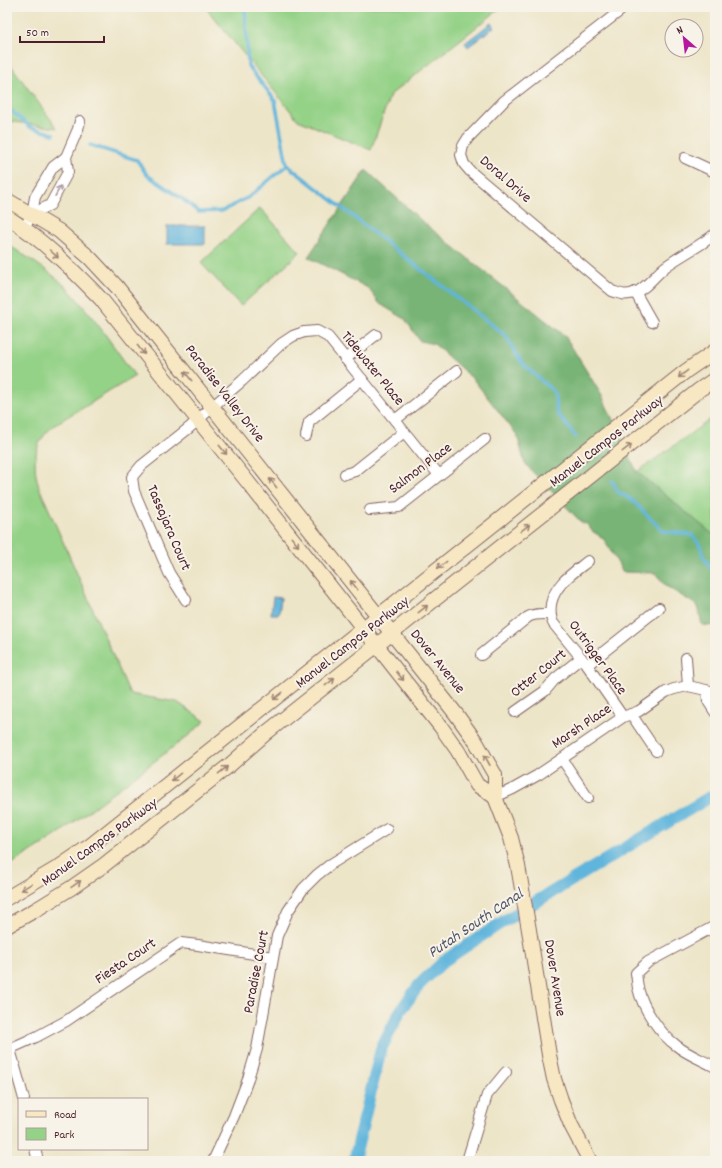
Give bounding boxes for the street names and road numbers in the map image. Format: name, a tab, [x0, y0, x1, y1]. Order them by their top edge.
street label: Doral Drive	[474, 151, 536, 209]
street label: Tidewater Place	[335, 327, 409, 411]
street label: Paradise Valley Drive	[179, 340, 270, 448]
street label: Manuel Campos Parkway	[545, 390, 669, 494]
street label: Salmon Place	[385, 438, 458, 500]
street label: Tassajara Court	[140, 482, 196, 575]
street label: Manuel Campos Parkway	[291, 591, 415, 695]
street label: Outrigger Place	[562, 616, 632, 700]
street label: Dover Avenue	[404, 625, 470, 699]
street label: Otter Court	[506, 644, 572, 704]
street label: Marsh Place	[548, 699, 617, 755]
street label: Manuel Campos Parkway	[37, 793, 164, 893]
street label: Paradise Court	[238, 928, 276, 1015]
street label: Fiesta Court	[91, 933, 162, 991]
street label: Dover Avenue	[537, 938, 571, 1018]

